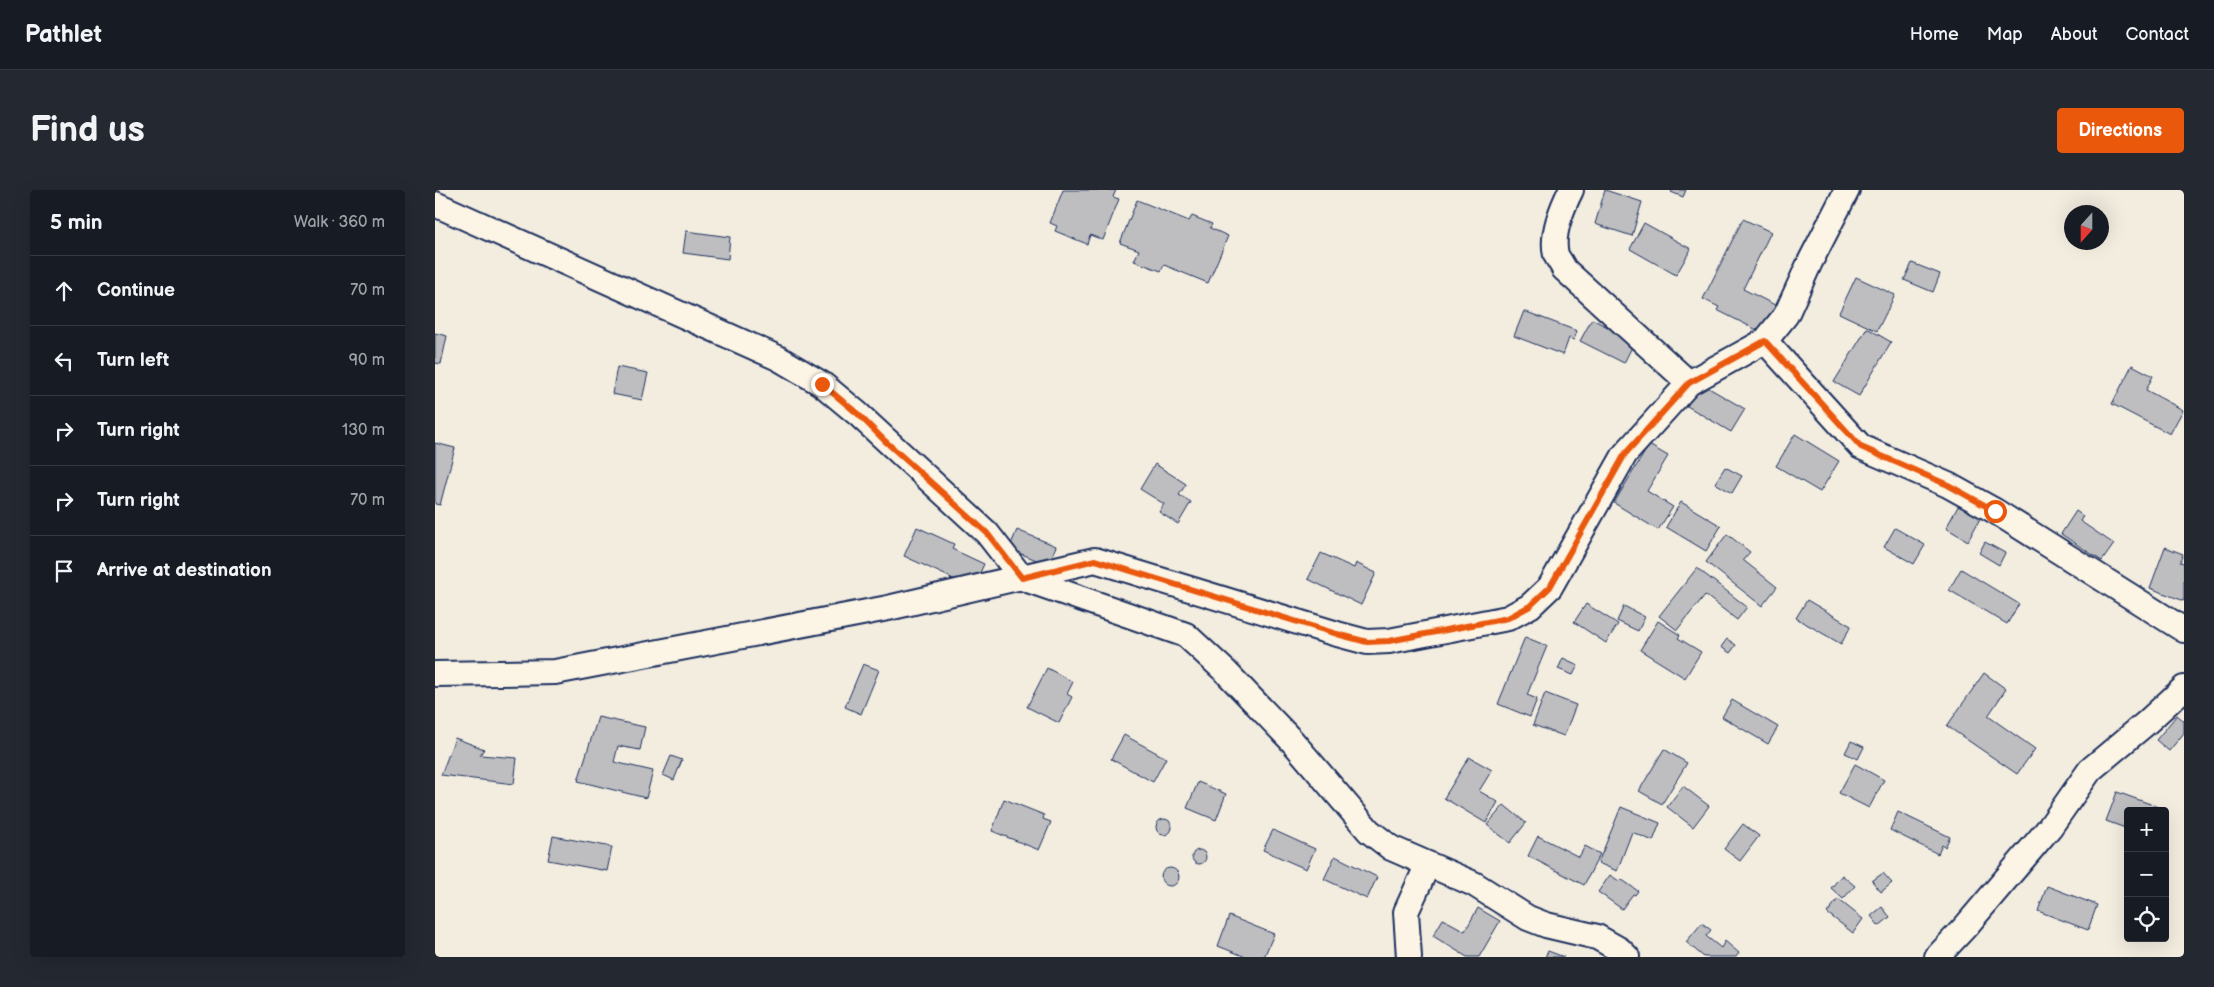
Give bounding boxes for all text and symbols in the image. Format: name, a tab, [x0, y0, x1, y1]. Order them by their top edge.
text: Pathlet	[25, 20, 102, 49]
text: Home	[1910, 24, 1959, 45]
text: Map	[1987, 24, 2023, 45]
text: About	[2051, 24, 2098, 45]
text: Contact	[2126, 24, 2189, 45]
button: Directions	[2057, 108, 2184, 153]
text: Find us	[30, 109, 145, 152]
north arrow	[2064, 205, 2109, 250]
text: 5 min	[50, 210, 103, 235]
text: Walk · 360 m	[294, 213, 385, 232]
icon: ahead	[50, 277, 78, 305]
text: Continue	[97, 279, 175, 302]
text: 70 m	[350, 281, 385, 300]
icon: left	[50, 347, 78, 375]
text: Turn left	[97, 349, 169, 372]
text: 90 m	[349, 351, 385, 370]
route end	[811, 373, 834, 396]
icon: right	[50, 417, 78, 445]
text: Turn right	[97, 419, 180, 442]
text: 130 m	[342, 421, 385, 440]
icon: right	[50, 487, 78, 515]
text: Turn right	[97, 489, 180, 512]
text: 70 m	[350, 491, 385, 510]
route start	[1984, 500, 2007, 523]
icon: arrive	[50, 557, 78, 585]
text: Arrive at destination	[97, 559, 272, 582]
map controls	[2124, 807, 2169, 942]
button: +	[2124, 807, 2169, 852]
button: −	[2124, 852, 2169, 897]
button: locate	[2124, 897, 2169, 942]

